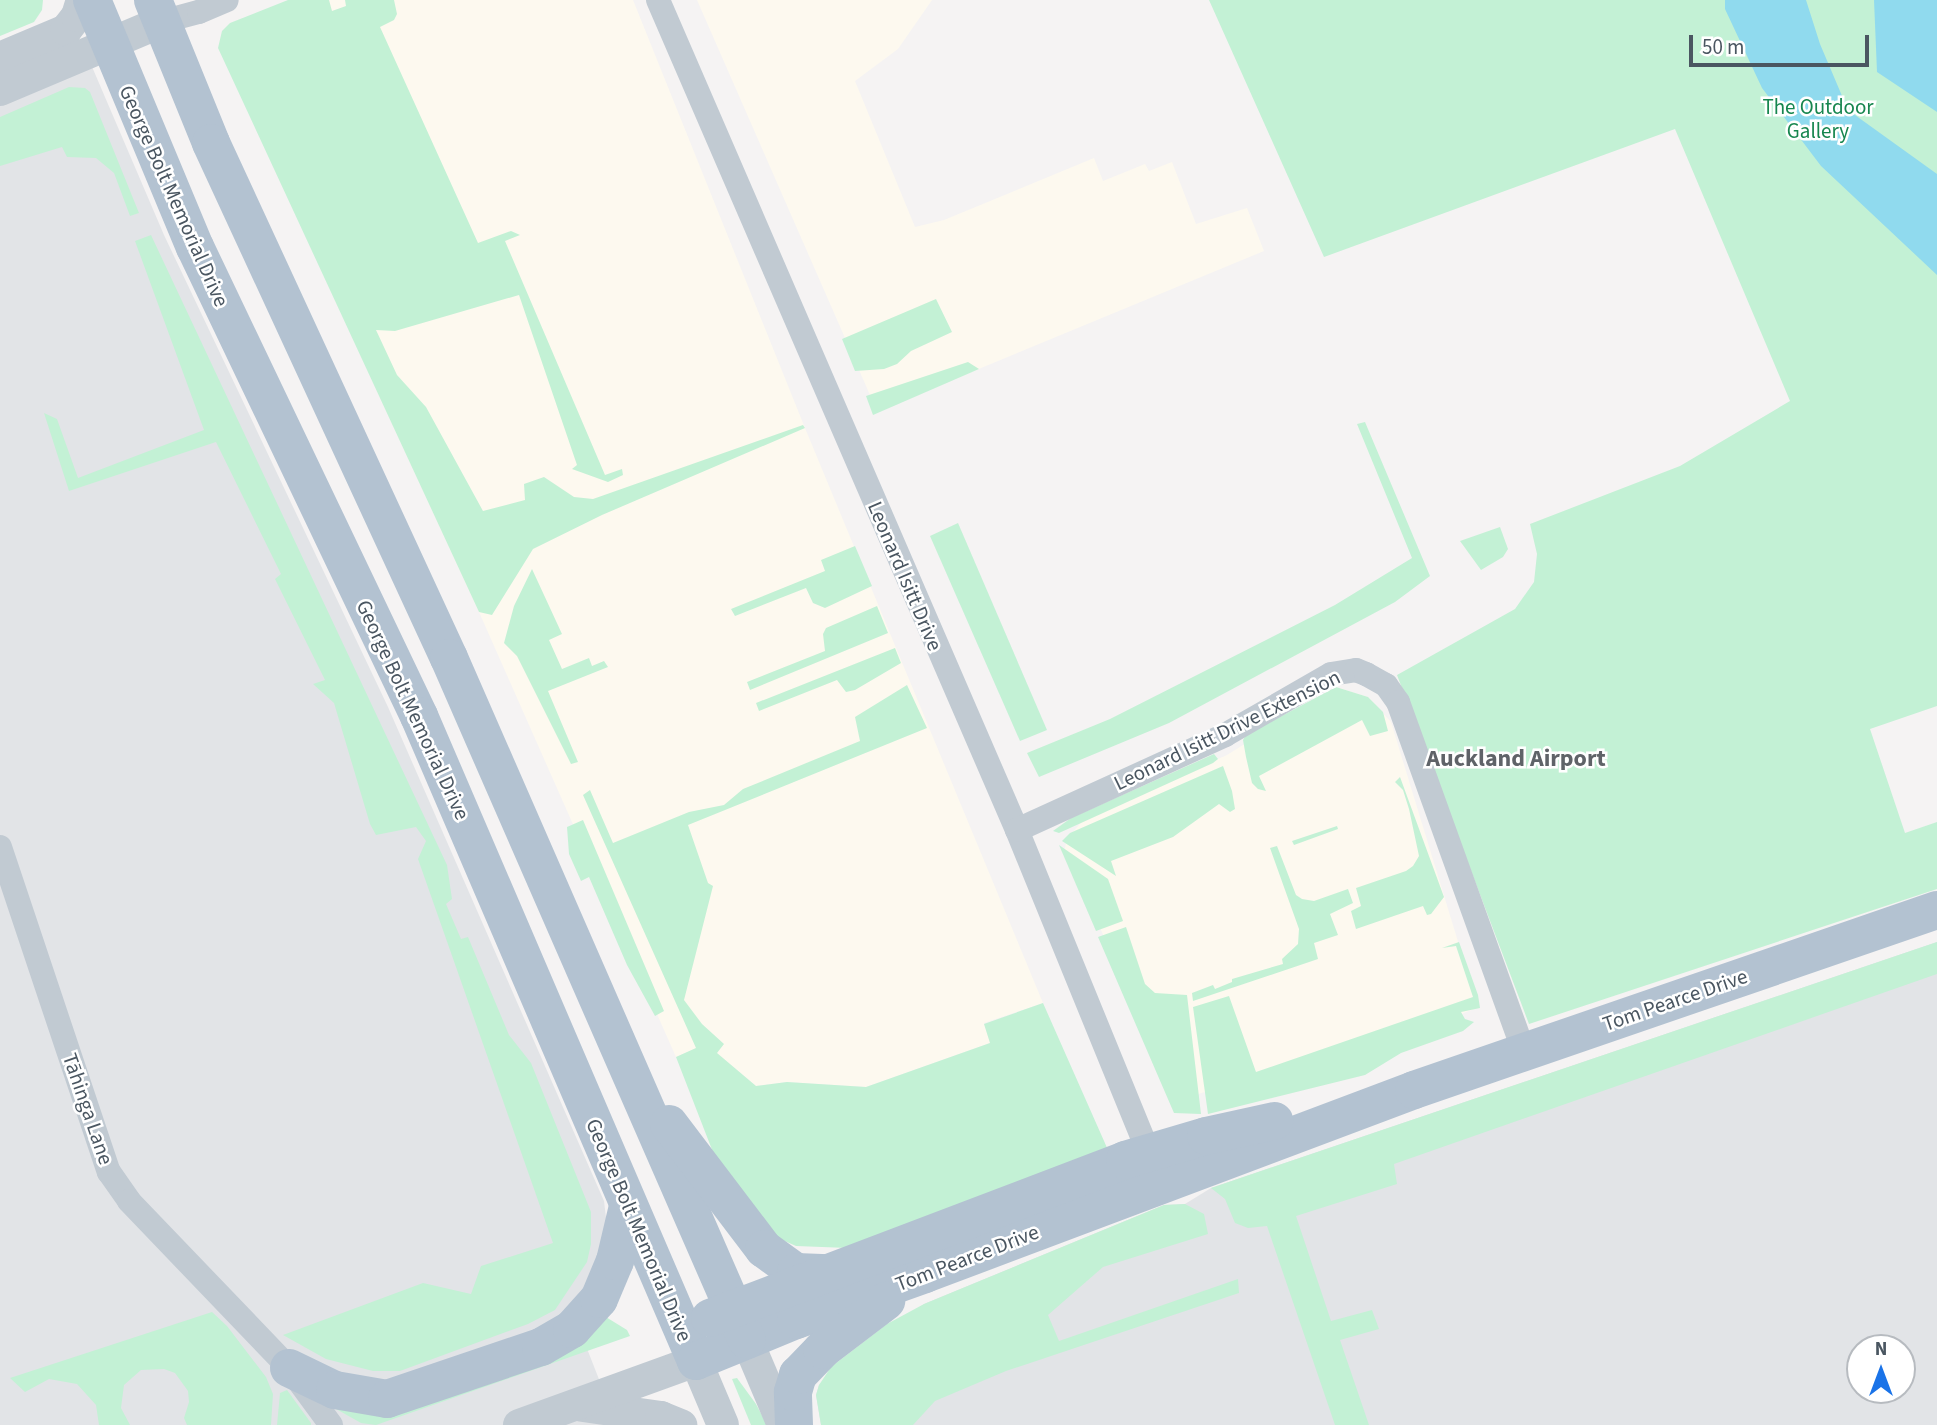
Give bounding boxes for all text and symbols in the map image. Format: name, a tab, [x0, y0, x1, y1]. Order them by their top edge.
scale bar	[1692, 21, 1872, 65]
text: 50 m	[1702, 32, 1744, 62]
street label: George Bolt Memorial Drive	[114, 81, 234, 311]
park label: The Outdoor Gallery	[1762, 94, 1874, 144]
street label: Leonard Isitt Drive	[862, 498, 948, 654]
street label: George Bolt Memorial Drive	[351, 596, 475, 824]
street label: Leonard Isitt Drive Extension	[1110, 664, 1344, 796]
district label: Auckland Airport	[1426, 745, 1606, 773]
street label: Tom Pearce Drive	[1599, 963, 1751, 1037]
street label: Tāhinga Lane	[57, 1050, 119, 1168]
street label: George Bolt Memorial Drive	[581, 1115, 697, 1345]
street label: Tom Pearce Drive	[892, 1219, 1042, 1297]
north arrow	[1846, 1334, 1916, 1404]
text: N	[1875, 1336, 1887, 1363]

